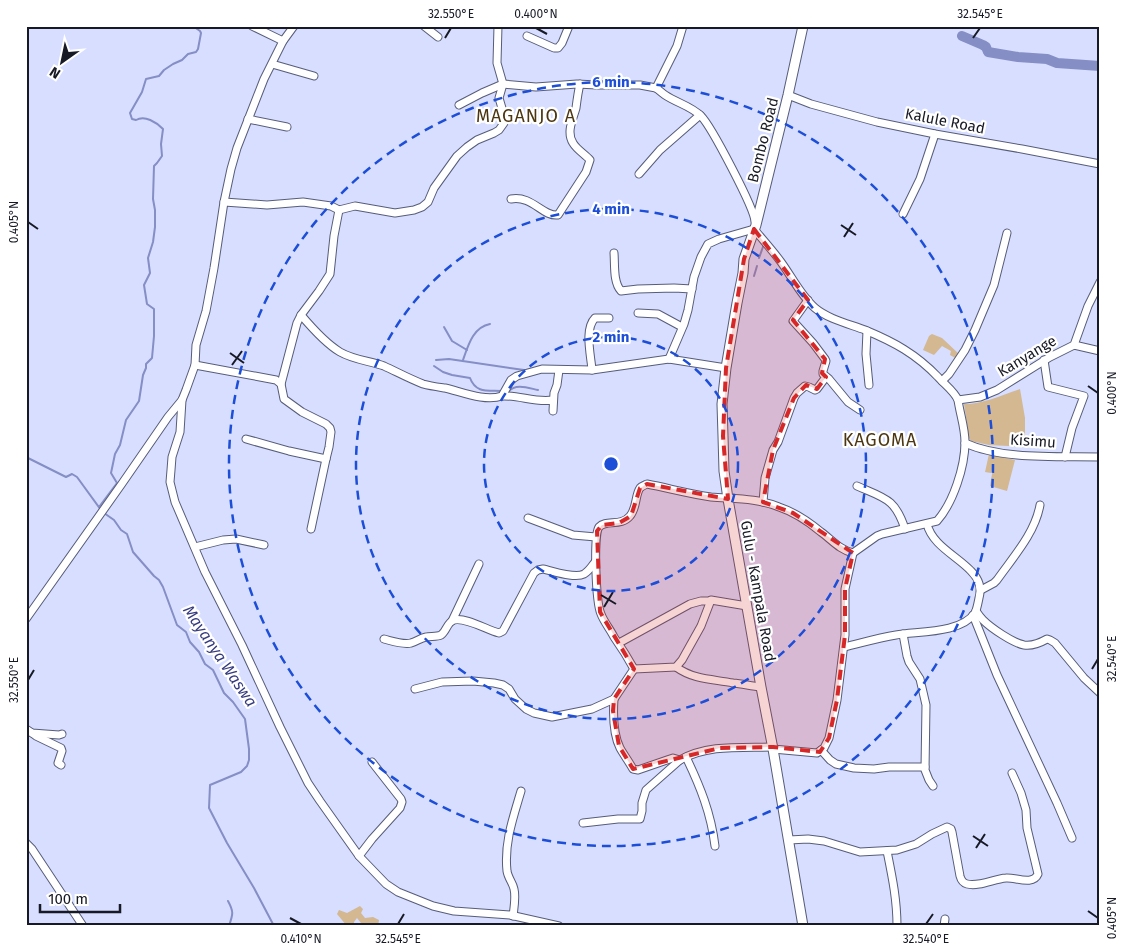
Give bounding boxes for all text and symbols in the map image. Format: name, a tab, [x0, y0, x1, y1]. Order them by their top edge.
text: 32.550°E	[428, 7, 474, 21]
text: 0.400°N	[514, 7, 558, 21]
text: 32.545°E	[957, 7, 1003, 21]
north arrow	[38, 38, 88, 88]
text: N	[47, 63, 64, 82]
text: 6 min	[592, 73, 630, 91]
street label: Bombo Road	[744, 96, 782, 184]
street label: Kalule Road	[904, 104, 986, 138]
district label: MAGANJO A	[476, 105, 576, 127]
text: 4 min	[592, 200, 630, 218]
text: 0.405°N	[7, 201, 21, 243]
text: 2 min	[593, 328, 629, 346]
street label: Kanyange	[994, 331, 1060, 381]
text: 0.400°N	[1105, 371, 1119, 415]
district label: KAGOMA	[843, 429, 917, 451]
street label: Kisimu	[1009, 430, 1057, 452]
centre of rings	[602, 455, 620, 473]
street label: Gulu - Kampala Road	[737, 519, 779, 663]
water label: Mayanya Waswa	[179, 602, 261, 710]
text: 32.540°E	[1105, 636, 1119, 682]
text: 32.550°E	[7, 657, 21, 703]
scale bar	[40, 882, 120, 914]
text: 100 m	[48, 890, 88, 908]
text: 0.405°N	[1105, 897, 1119, 939]
text: 0.410°N	[280, 932, 322, 946]
text: 32.545°E	[375, 932, 421, 946]
text: 32.540°E	[903, 932, 949, 946]

